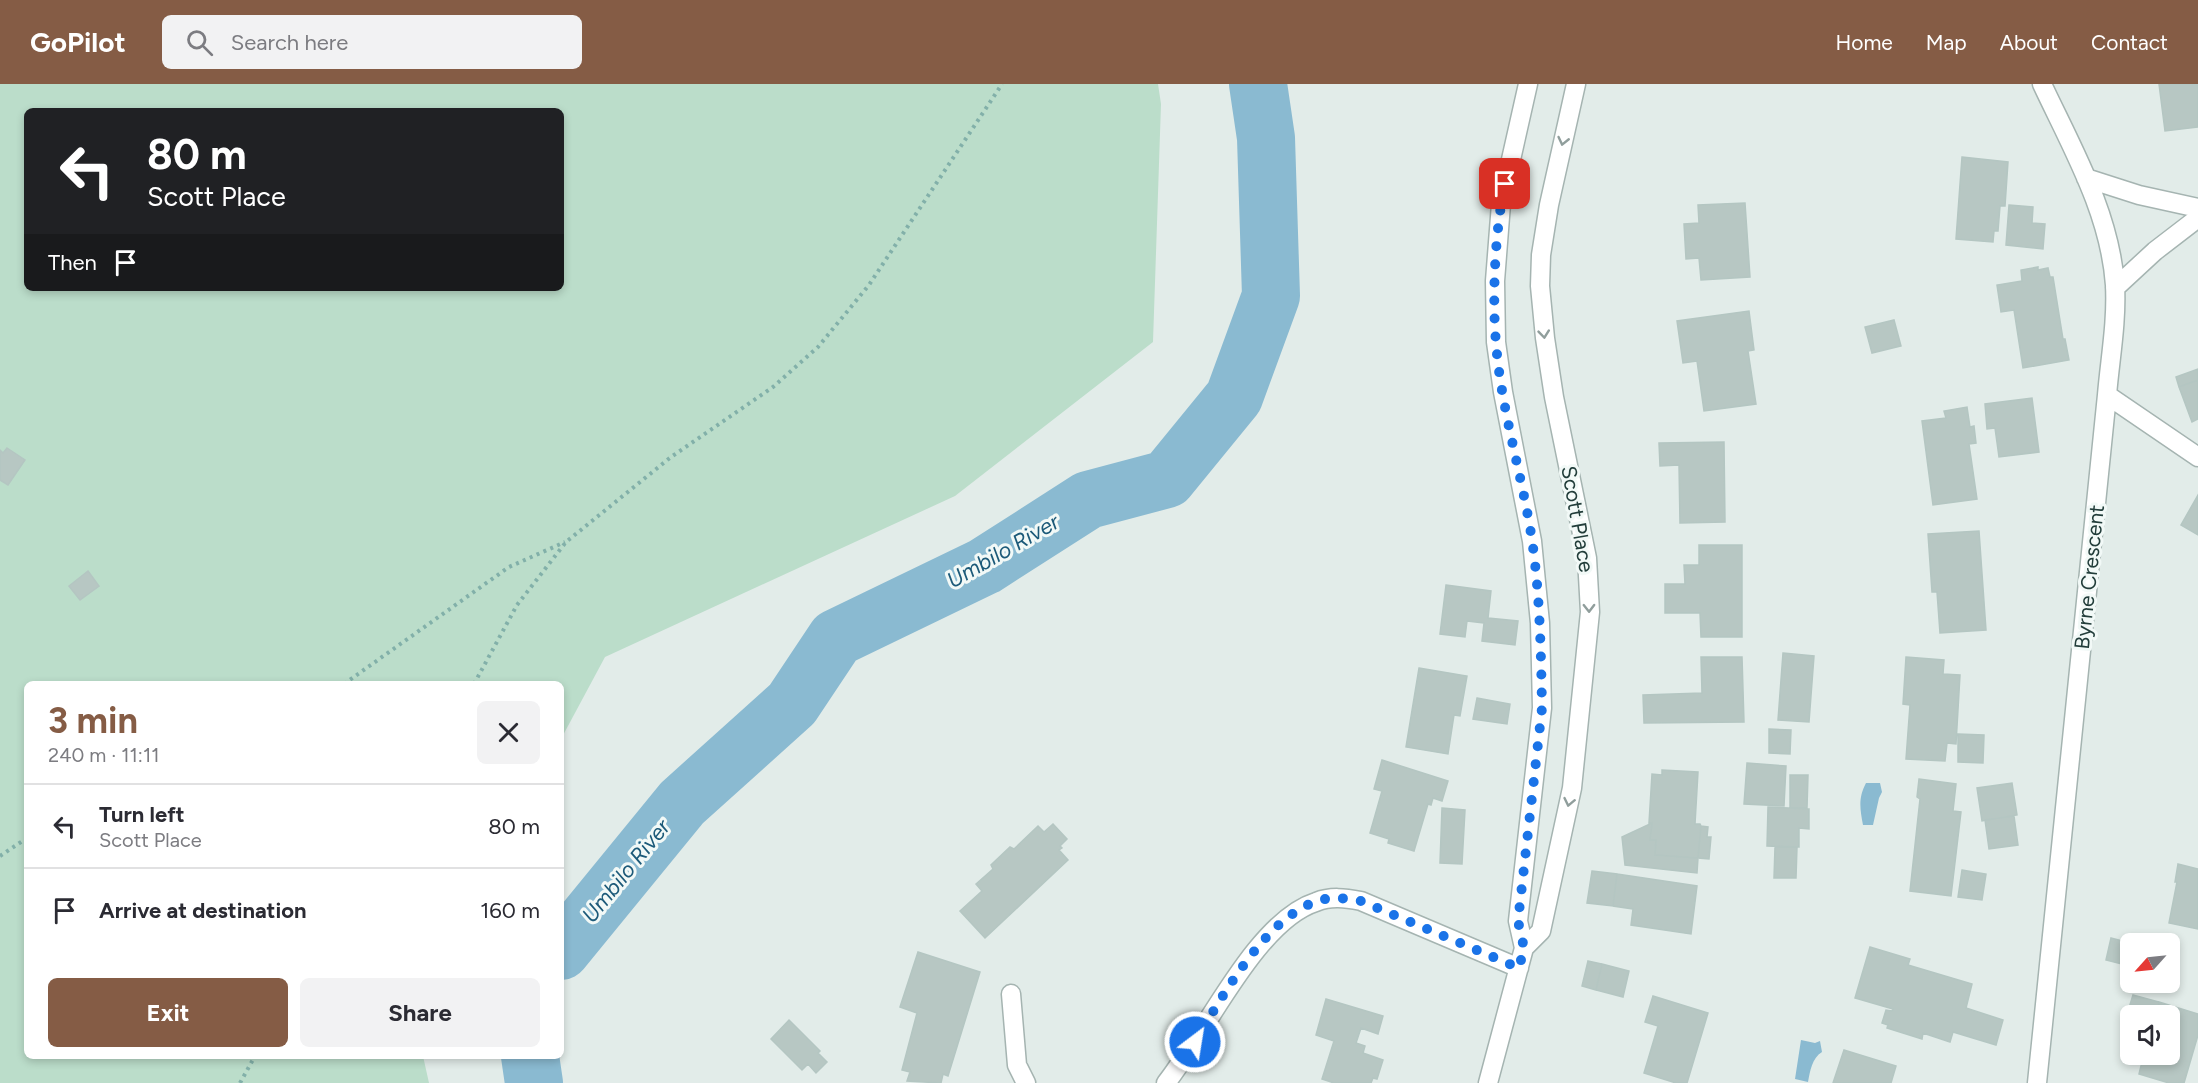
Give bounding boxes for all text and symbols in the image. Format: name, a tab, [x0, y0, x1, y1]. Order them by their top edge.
search box	[162, 15, 582, 69]
text: GoPilot	[30, 25, 126, 59]
icon: search	[183, 26, 216, 59]
text: Search here	[231, 29, 348, 56]
text: Home	[1836, 30, 1893, 55]
text: Map	[1926, 30, 1967, 55]
text: About	[2000, 30, 2058, 55]
text: Contact	[2091, 30, 2168, 55]
text: 80 m	[147, 129, 247, 180]
icon: left	[48, 132, 126, 210]
one-way arrow	[1558, 136, 1571, 146]
pin	[1479, 158, 1530, 209]
icon: arrive	[1488, 167, 1521, 200]
text: Scott Place	[147, 180, 286, 213]
icon: arrive	[109, 246, 142, 279]
text: Then	[48, 249, 97, 276]
one-way arrow	[1538, 329, 1550, 338]
street label: Scott Place	[1556, 464, 1600, 574]
street label: Byrne Crescent	[2069, 503, 2109, 651]
water label: Umbilo River	[942, 507, 1065, 594]
one-way arrow	[1583, 604, 1595, 613]
text: 3 min	[48, 699, 138, 742]
button: close	[477, 701, 540, 764]
text: 240 m · 11:11	[48, 743, 159, 767]
one-way arrow	[1563, 797, 1576, 807]
text: Turn left	[99, 801, 185, 828]
icon: left	[48, 810, 81, 843]
text: 80 m	[488, 813, 540, 840]
water label: Umbilo River	[576, 813, 677, 928]
text: Scott Place	[99, 828, 202, 852]
icon: arrive	[48, 894, 81, 927]
text: Arrive at destination	[99, 897, 307, 924]
text: 160 m	[480, 897, 540, 924]
north arrow	[2120, 933, 2180, 993]
map controls	[2120, 933, 2180, 1065]
button: Exit	[48, 978, 288, 1047]
button: Share	[300, 978, 540, 1047]
button: sound	[2120, 1005, 2180, 1065]
position arrow	[1163, 1010, 1227, 1074]

